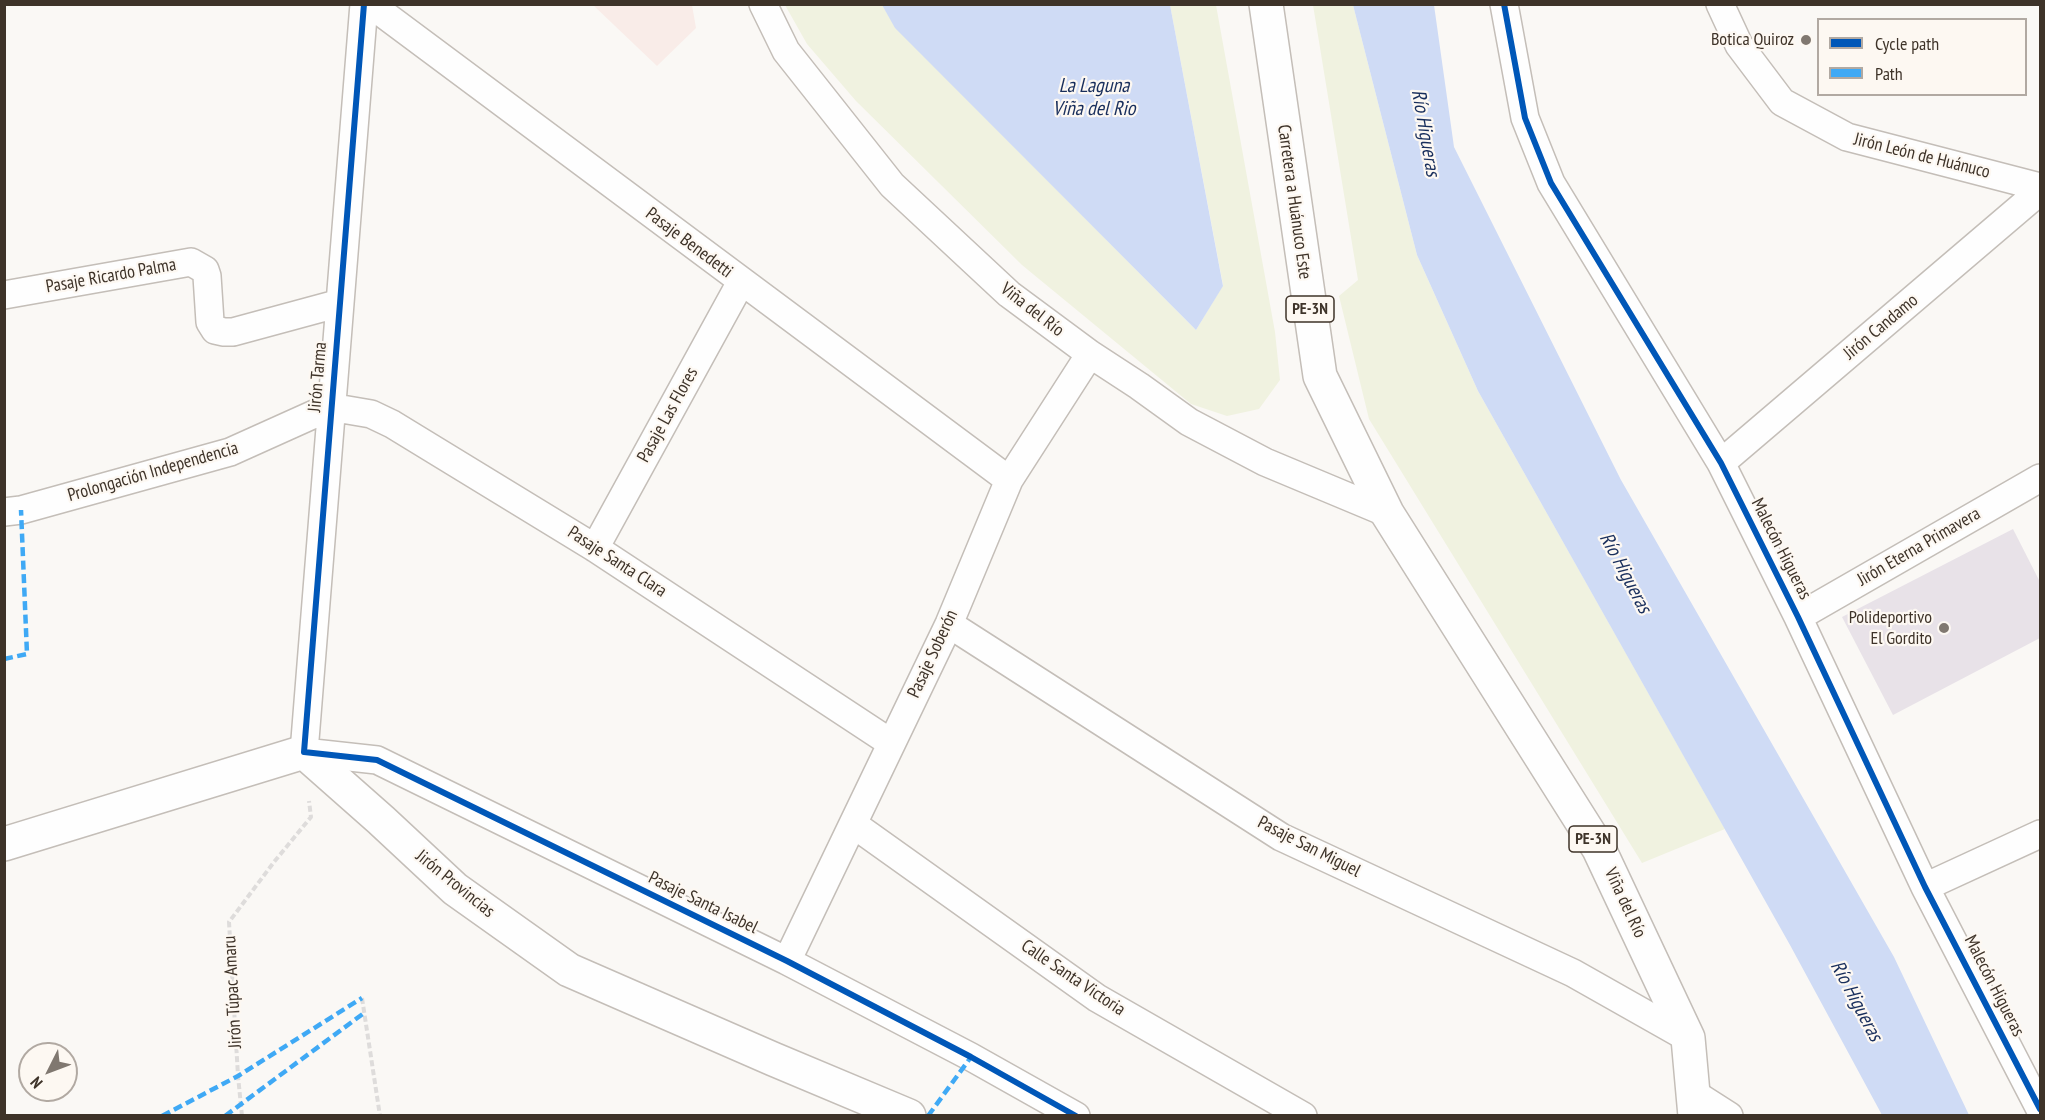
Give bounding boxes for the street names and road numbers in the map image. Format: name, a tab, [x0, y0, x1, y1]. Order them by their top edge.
street label: Carretera a Huánuco Este	[1272, 123, 1316, 281]
street label: Jirón León de Huánuco	[1852, 129, 1992, 183]
street label: Pasaje Benedetti	[641, 203, 737, 283]
street label: Pasaje Ricardo Palma	[44, 254, 178, 298]
street label: Viña del Río	[996, 278, 1068, 342]
street label: Jirón Candamo	[1839, 290, 1923, 364]
road number: PE-3N	[1286, 296, 1334, 322]
street label: Jirón Tarma	[304, 341, 332, 413]
street label: Pasaje Las Flores	[633, 364, 703, 466]
street label: Prolongación Independencia	[65, 437, 241, 507]
street label: Malecón Higueras	[1746, 495, 1816, 603]
street label: Jirón Eterna Primavera	[1854, 503, 1984, 591]
street label: Pasaje Santa Clara	[563, 522, 671, 602]
street label: Pasaje Soberón	[903, 607, 963, 701]
street label: Pasaje San Miguel	[1254, 812, 1364, 882]
road number: PE-3N	[1569, 826, 1617, 852]
street label: Jirón Provincias	[411, 846, 499, 922]
street label: Viña del Río	[1599, 865, 1651, 941]
street label: Pasaje Santa Isabel	[645, 867, 761, 939]
street label: Malecón Higueras	[1959, 932, 2029, 1040]
street label: Jirón Túpac Amaru	[219, 935, 247, 1049]
street label: Calle Santa Victoria	[1017, 935, 1129, 1021]

